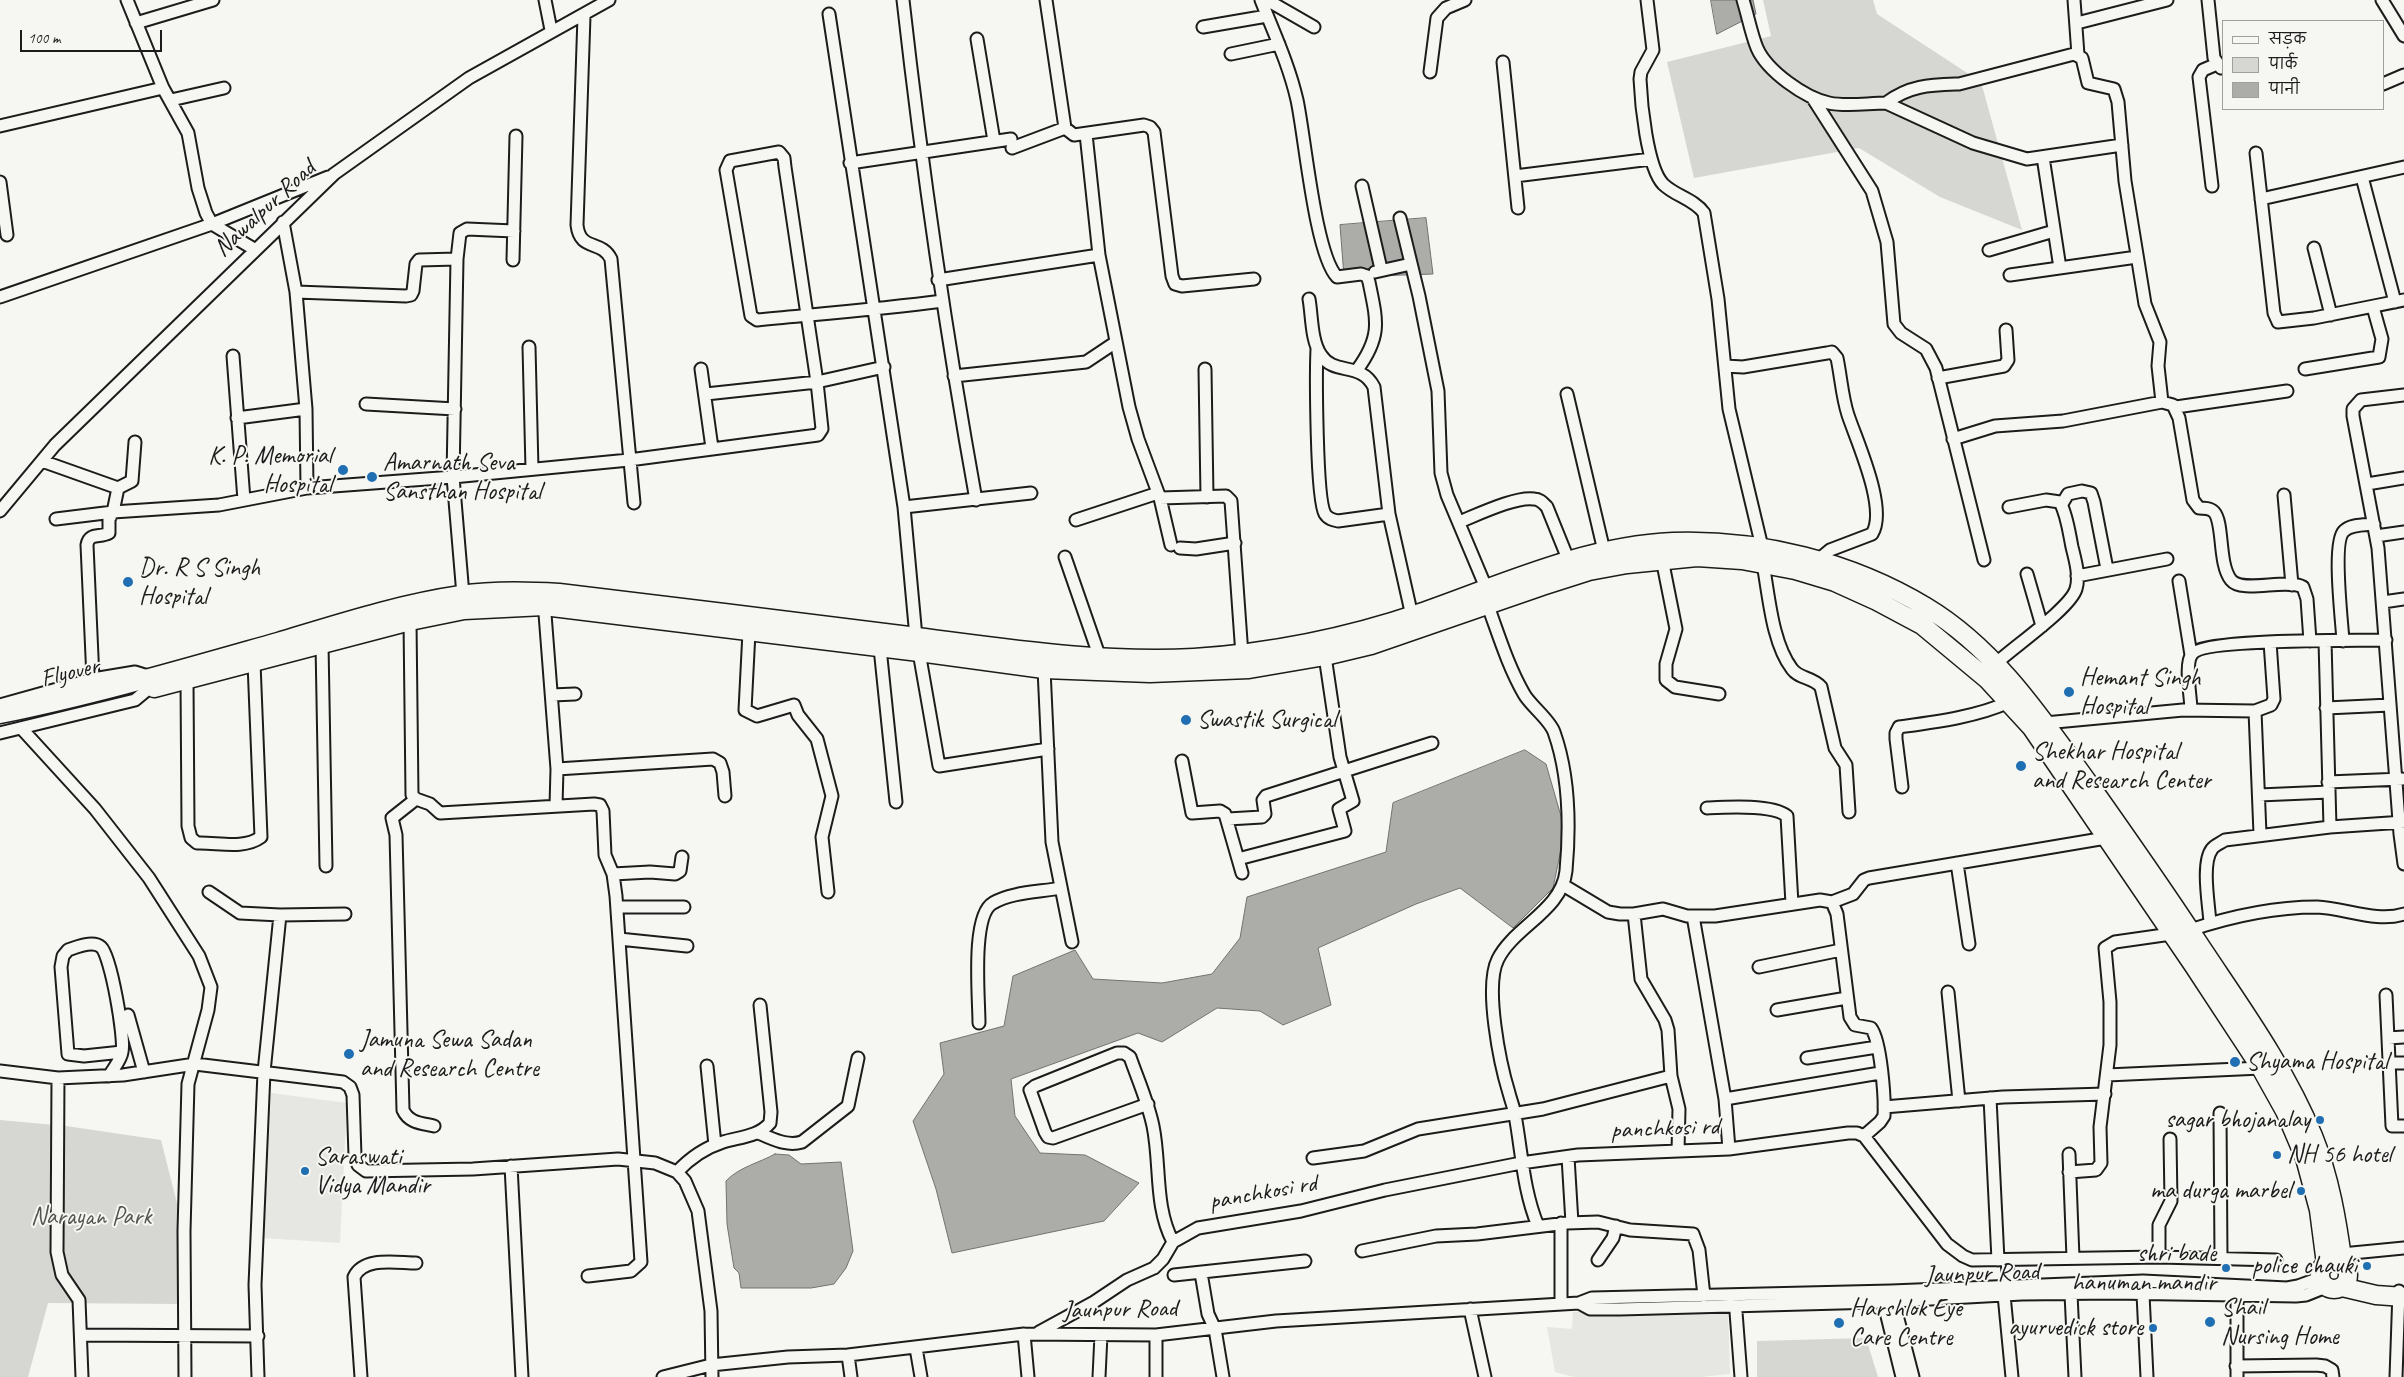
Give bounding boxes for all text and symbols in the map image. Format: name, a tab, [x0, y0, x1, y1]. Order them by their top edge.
scale bar	[22, 20, 165, 52]
legend	[2222, 20, 2384, 110]
text: 100 m	[28, 29, 60, 48]
text: सड़क	[2269, 30, 2306, 49]
text: पार्क	[2269, 55, 2297, 74]
text: पानी	[2269, 80, 2300, 99]
street label: Nawalpur Road	[208, 154, 322, 264]
place label: K. P. Memorial Hospital	[208, 441, 332, 500]
place label: Amarnath Seva Sansthan Hospital	[383, 448, 541, 507]
marker: K. P. Memorial Hospital	[336, 463, 350, 477]
marker: Amarnath Seva Sansthan Hospital	[365, 470, 379, 484]
place label: Dr. R S Singh Hospital	[139, 553, 260, 612]
marker: Dr. R S Singh Hospital	[121, 575, 135, 589]
street label: Flyover	[38, 651, 102, 695]
place label: Hemant Singh Hospital	[2080, 663, 2201, 722]
marker: Hemant Singh Hospital	[2062, 685, 2076, 699]
place label: Swastik Surgical	[1197, 705, 1336, 735]
marker: Swastik Surgical	[1179, 713, 1193, 727]
place label: Shekhar Hospital and Research Center	[2032, 737, 2211, 796]
marker: Shekhar Hospital and Research Center	[2014, 759, 2028, 773]
place label: Jamuna Sewa Sadan and Research Centre	[360, 1025, 539, 1084]
marker: Jamuna Sewa Sadan and Research Centre	[342, 1047, 356, 1061]
place label: Shyama Hospital	[2246, 1047, 2388, 1077]
marker: Shyama Hospital	[2228, 1055, 2242, 1069]
place label: sagar bhojanalay	[2165, 1105, 2310, 1135]
street label: panchkosi rd	[1610, 1112, 1720, 1146]
marker: sagar bhojanalay	[2314, 1114, 2326, 1126]
place label: NH 56 hotel	[2287, 1140, 2392, 1170]
place label: Saraswati Vidya Mandir	[315, 1142, 430, 1201]
marker: NH 56 hotel	[2271, 1149, 2283, 1161]
marker: Saraswati Vidya Mandir	[299, 1165, 311, 1177]
street label: panchkosi rd	[1207, 1169, 1319, 1217]
place label: ma durga marbel	[2150, 1176, 2291, 1206]
marker: ma durga marbel	[2295, 1185, 2307, 1197]
park label: Narayan Park	[31, 1202, 151, 1232]
place label: shri bade hanuman mandir	[2072, 1239, 2216, 1298]
place label: police chauki	[2252, 1251, 2357, 1281]
street label: Jaunpur Road	[1924, 1257, 2040, 1291]
marker: police chauki	[2361, 1260, 2373, 1272]
marker: shri bade hanuman mandir	[2220, 1262, 2232, 1274]
place label: Shail Nursing Home	[2221, 1293, 2339, 1352]
street label: Jaunpur Road	[1063, 1294, 1177, 1326]
place label: Harshlok Eye Care Centre	[1850, 1294, 1962, 1353]
place label: ayurvedick store	[2008, 1313, 2143, 1343]
marker: Shail Nursing Home	[2203, 1315, 2217, 1329]
marker: Harshlok Eye Care Centre	[1832, 1316, 1846, 1330]
marker: ayurvedick store	[2147, 1322, 2159, 1334]

